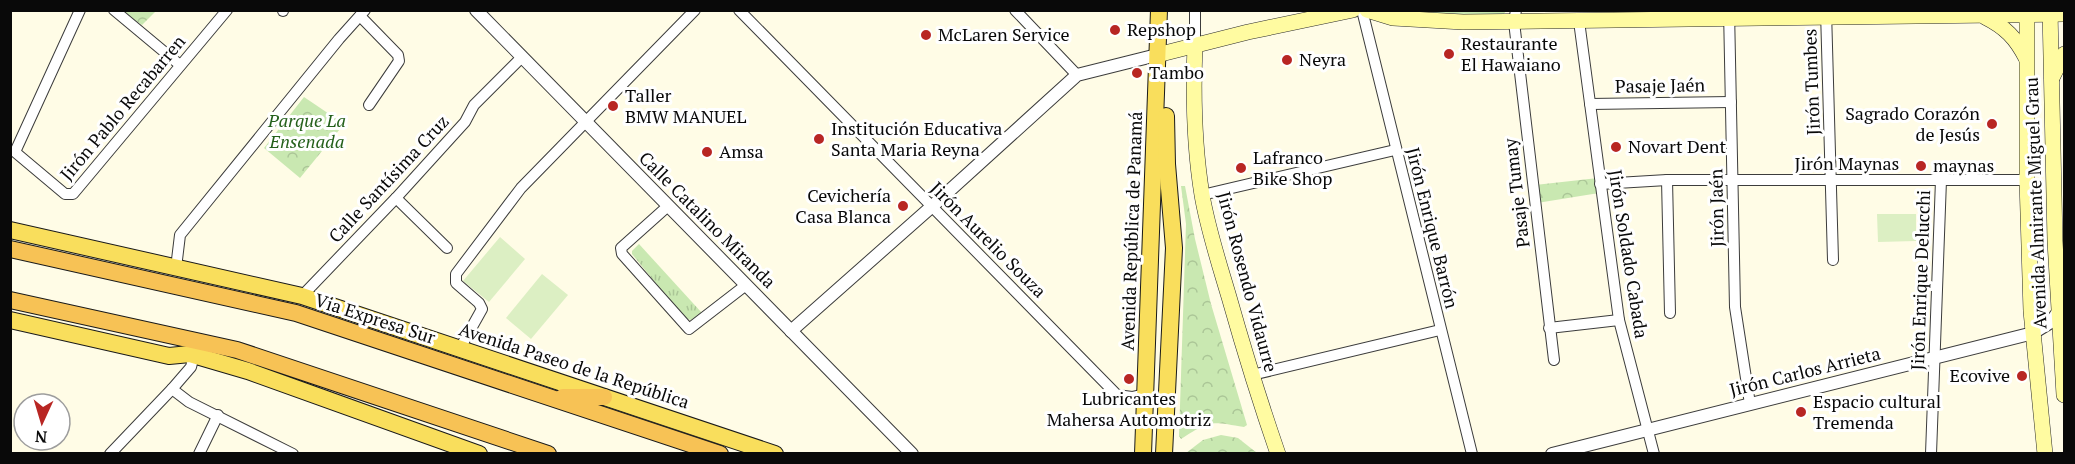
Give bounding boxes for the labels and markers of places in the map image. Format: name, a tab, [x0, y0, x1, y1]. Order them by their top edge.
place label: Repshop	[1127, 17, 1196, 41]
place label: McLaren Service	[938, 22, 1070, 46]
marker: Repshop	[1108, 23, 1122, 37]
marker: McLaren Service	[919, 28, 933, 42]
place label: Restaurante El Hawaiano	[1461, 31, 1561, 76]
place label: Neyra	[1299, 47, 1346, 71]
marker: Restaurante El Hawaiano	[1442, 47, 1456, 61]
marker: Neyra	[1280, 53, 1294, 67]
place label: Tambo	[1149, 60, 1204, 84]
marker: Tambo	[1130, 66, 1144, 80]
place label: Taller BMW MANUEL	[625, 83, 747, 128]
marker: Taller BMW MANUEL	[606, 99, 620, 113]
place label: Sagrado Corazón de Jesús	[1845, 101, 1980, 146]
place label: Institución Educativa Santa Maria Reyna	[831, 116, 1002, 161]
marker: Sagrado Corazón de Jesús	[1985, 117, 1999, 131]
marker: Institución Educativa Santa Maria Reyna	[812, 132, 826, 146]
place label: Novart Dent	[1628, 134, 1726, 158]
place label: Amsa	[719, 139, 764, 163]
marker: Novart Dent	[1609, 140, 1623, 154]
marker: Amsa	[700, 145, 714, 159]
place label: Lafranco Bike Shop	[1253, 145, 1332, 190]
place label: maynas	[1933, 153, 1994, 177]
marker: maynas	[1914, 159, 1928, 173]
marker: Lafranco Bike Shop	[1234, 161, 1248, 175]
place label: Cevichería Casa Blanca	[795, 183, 891, 228]
marker: Cevichería Casa Blanca	[896, 199, 910, 213]
place label: Ecovive	[1949, 363, 2010, 387]
marker: Ecovive	[2015, 369, 2029, 383]
marker: Lubricantes Mahersa Automotriz	[1122, 372, 1136, 386]
place label: Lubricantes Mahersa Automotriz	[1047, 386, 1211, 431]
place label: Espacio cultural Tremenda	[1813, 389, 1941, 434]
marker: Espacio cultural Tremenda	[1794, 405, 1808, 419]

